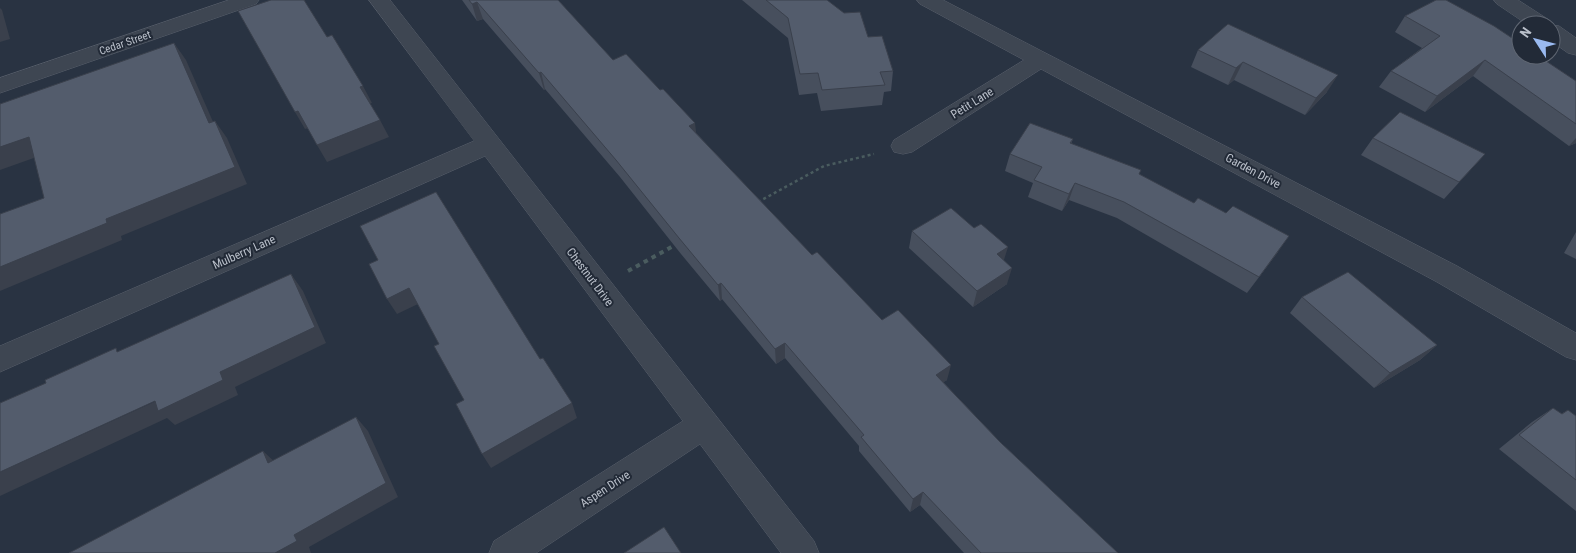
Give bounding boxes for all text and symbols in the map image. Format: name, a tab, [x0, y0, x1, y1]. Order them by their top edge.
north arrow	[1511, 15, 1561, 65]
text: N	[1516, 24, 1534, 41]
street label: Cedar Street	[97, 28, 153, 58]
street label: Petit Lane	[948, 84, 996, 122]
street label: Garden Drive	[1223, 151, 1283, 192]
street label: Mulberry Lane	[210, 232, 278, 272]
street label: Chestnut Drive	[564, 245, 617, 309]
street label: Aspen Drive	[578, 468, 633, 510]

